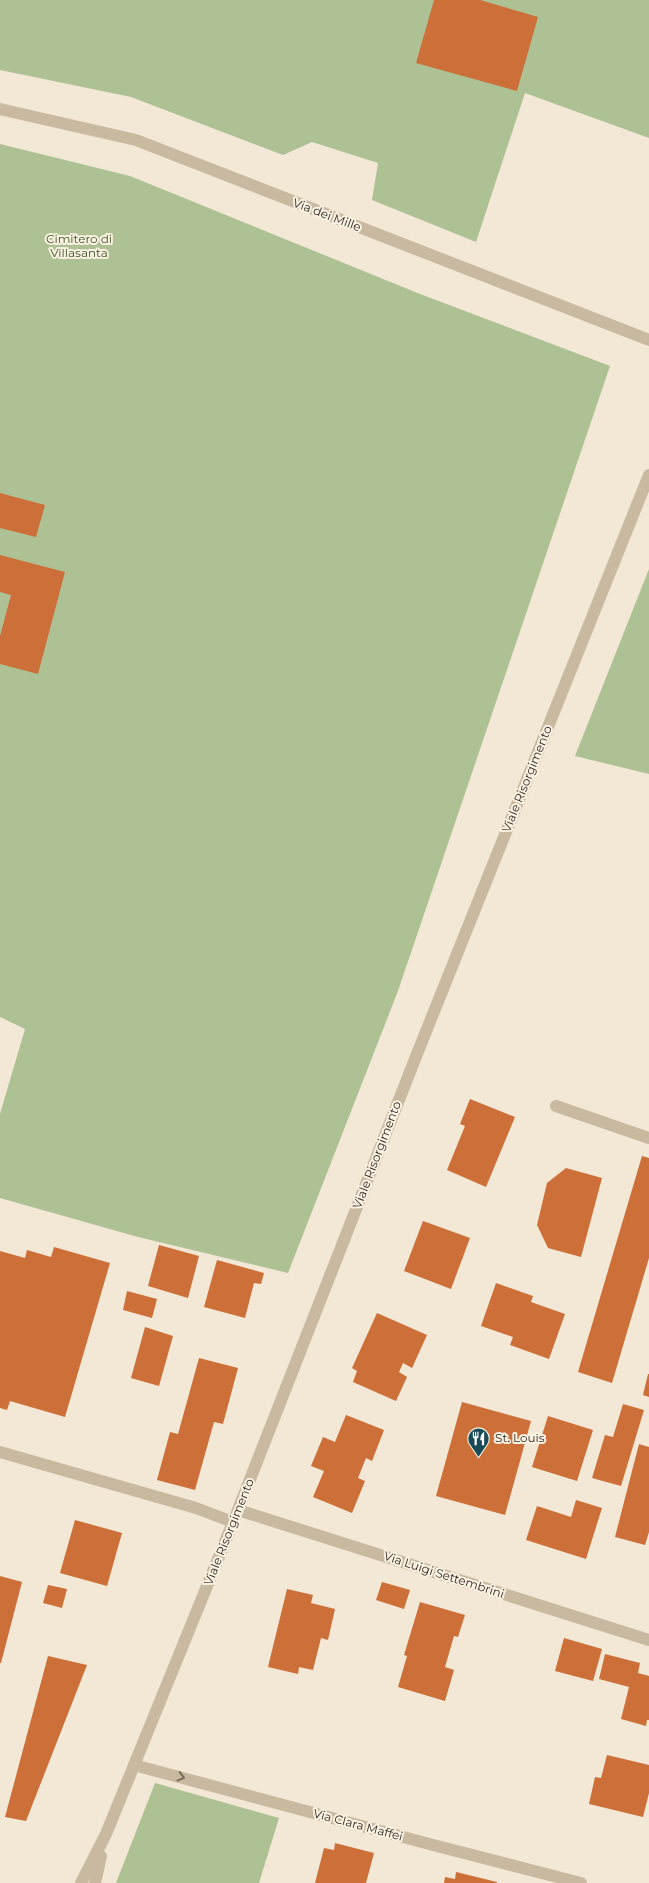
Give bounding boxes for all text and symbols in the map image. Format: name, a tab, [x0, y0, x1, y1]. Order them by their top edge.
street label: Via dei Mille	[291, 195, 363, 234]
park label: Cimitero di Villasanta	[46, 231, 112, 260]
street label: Viale Risorgimento	[498, 723, 555, 834]
street label: Viale Risorgimento	[349, 1099, 404, 1211]
restaurant icon: St. Louis	[467, 1426, 491, 1457]
place label: St. Louis	[495, 1430, 545, 1445]
street label: Viale Risorgimento	[200, 1476, 257, 1587]
street label: Via Luigi Settembrini	[382, 1548, 506, 1601]
one-way arrow	[177, 1772, 185, 1782]
street label: Via Clara Maffei	[312, 1805, 405, 1844]

